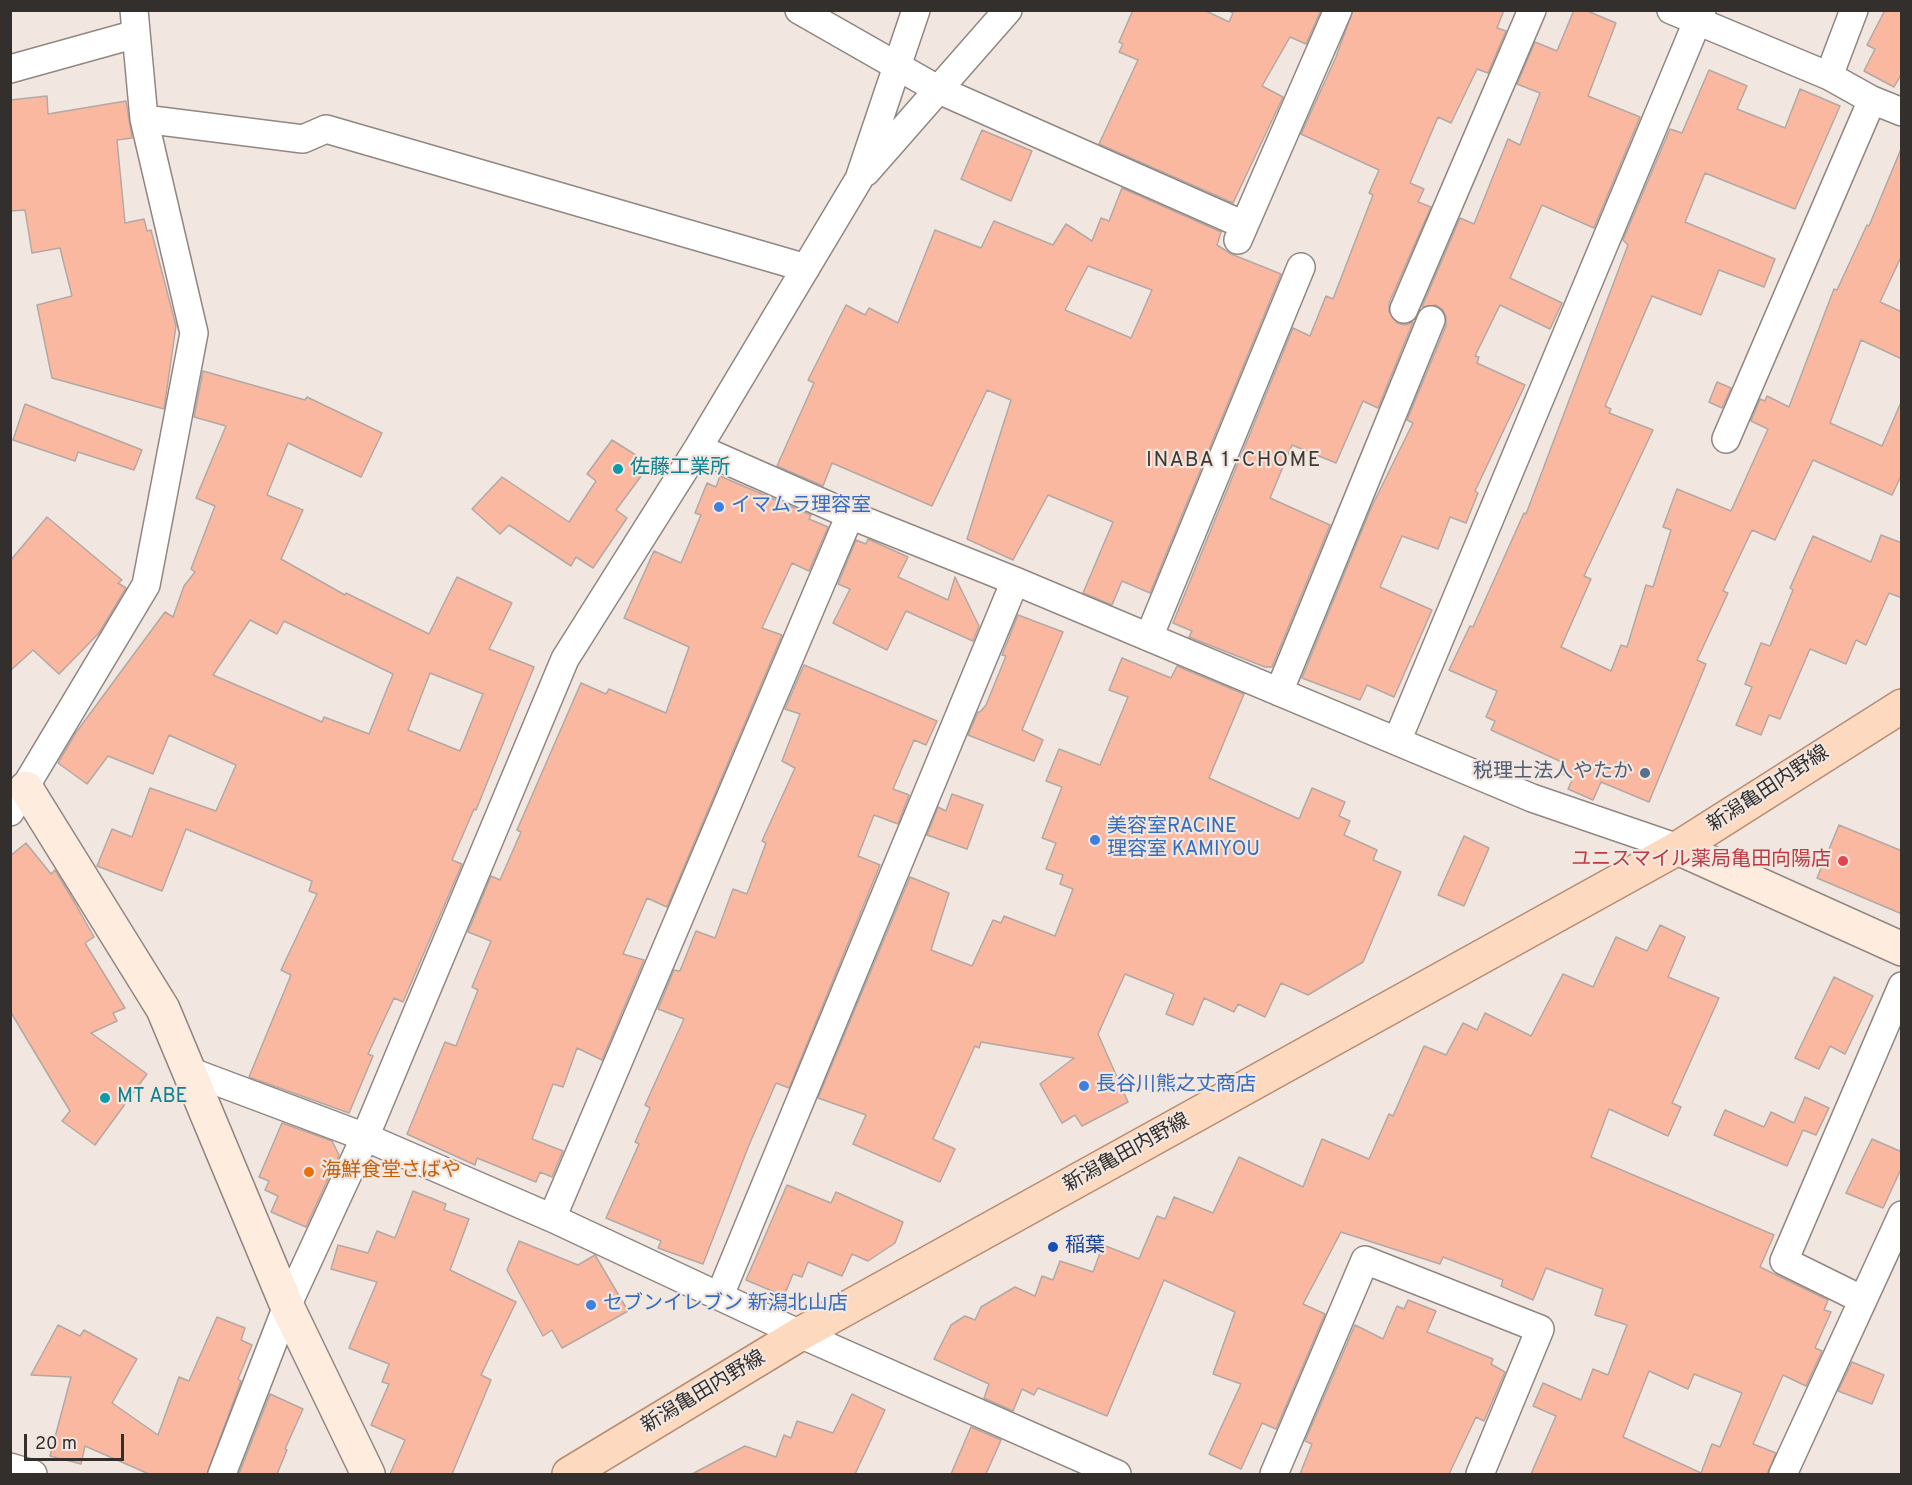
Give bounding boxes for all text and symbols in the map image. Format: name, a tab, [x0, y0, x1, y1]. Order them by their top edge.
district label: INABA 1-CHOME	[1146, 449, 1322, 475]
place label: 佐藤工業所	[630, 457, 730, 481]
marker: 佐藤工業所	[611, 462, 625, 476]
place label: イマムラ理容室	[731, 495, 871, 519]
marker: イマムラ理容室	[712, 500, 726, 514]
street label: 新潟亀田内野線	[1704, 742, 1834, 838]
place label: 税理士法人やたか	[1473, 761, 1633, 785]
marker: 税理士法人やたか	[1638, 766, 1652, 780]
place label: 美容室RACINE 理容室 KAMIYOU	[1107, 816, 1260, 863]
marker: 美容室RACINE 理容室 KAMIYOU	[1088, 833, 1102, 847]
place label: ユニスマイル薬局亀田向陽店	[1571, 849, 1831, 873]
marker: ユニスマイル薬局亀田向陽店	[1836, 854, 1850, 868]
place label: 長谷川熊之丈商店	[1096, 1074, 1256, 1098]
marker: 長谷川熊之丈商店	[1077, 1079, 1091, 1093]
place label: MT ABE	[117, 1086, 188, 1110]
marker: MT ABE	[98, 1091, 112, 1105]
street label: 新潟亀田内野線	[1060, 1110, 1194, 1198]
place label: 海鮮食堂さばや	[321, 1160, 461, 1184]
marker: 海鮮食堂さばや	[302, 1165, 316, 1179]
place label: 稲葉	[1065, 1235, 1105, 1259]
marker: 稲葉	[1046, 1240, 1060, 1254]
place label: セブンイレブン 新潟北山店	[603, 1293, 848, 1317]
marker: セブンイレブン 新潟北山店	[584, 1298, 598, 1312]
street label: 新潟亀田内野線	[638, 1347, 770, 1439]
scale bar	[27, 1422, 128, 1460]
text: 20 m	[35, 1433, 77, 1456]

